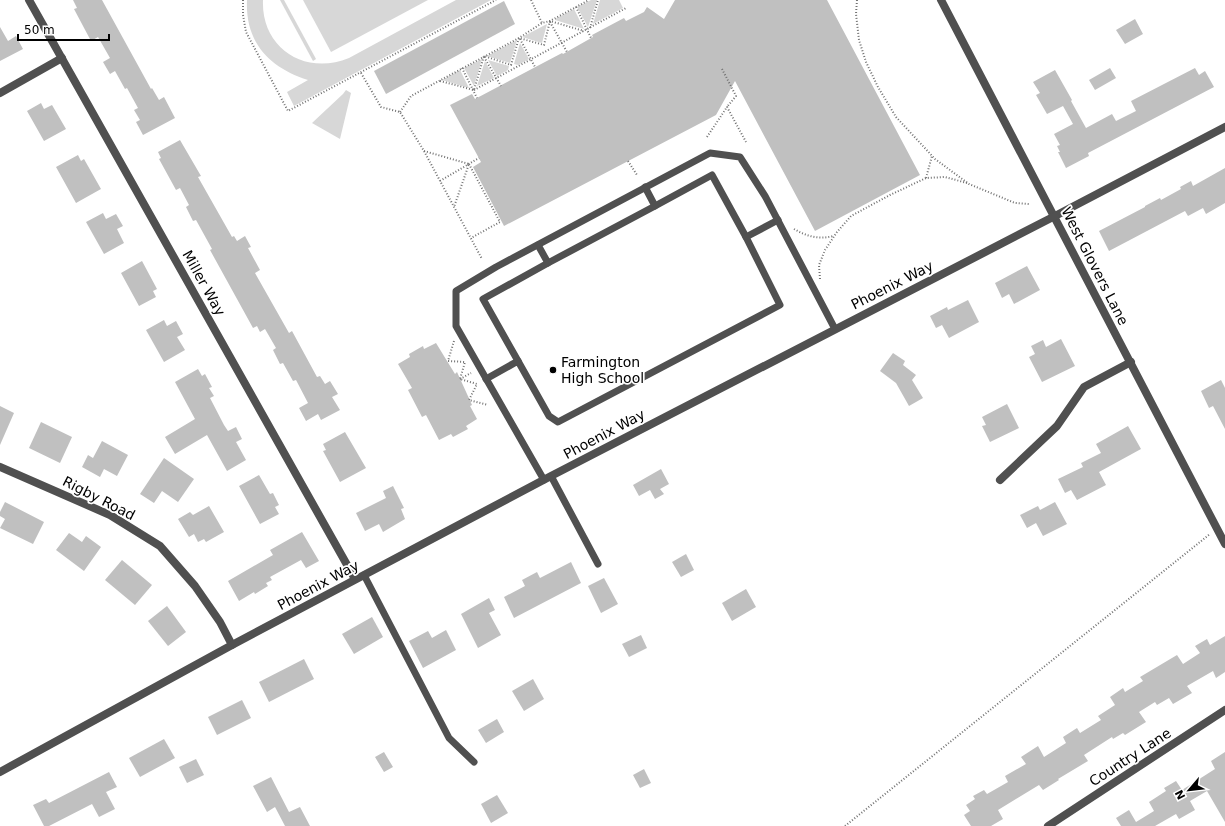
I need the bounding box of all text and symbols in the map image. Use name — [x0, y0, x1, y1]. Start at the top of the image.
scale bar — [18, 16, 109, 42]
text: 50 m — [24, 23, 55, 37]
street label: West Glovers Lane — [1058, 204, 1132, 328]
street label: Miller Way — [179, 247, 229, 319]
street label: Phoenix Way — [848, 257, 936, 313]
place label: Farmington High School — [561, 354, 644, 386]
marker: Farmington High School — [548, 365, 558, 375]
street label: Phoenix Way — [561, 406, 647, 462]
street label: Rigby Road — [60, 473, 138, 523]
street label: Phoenix Way — [275, 557, 361, 613]
street label: Country Lane — [1086, 725, 1174, 789]
north arrow — [1169, 770, 1209, 810]
text: N — [1173, 787, 1189, 802]

